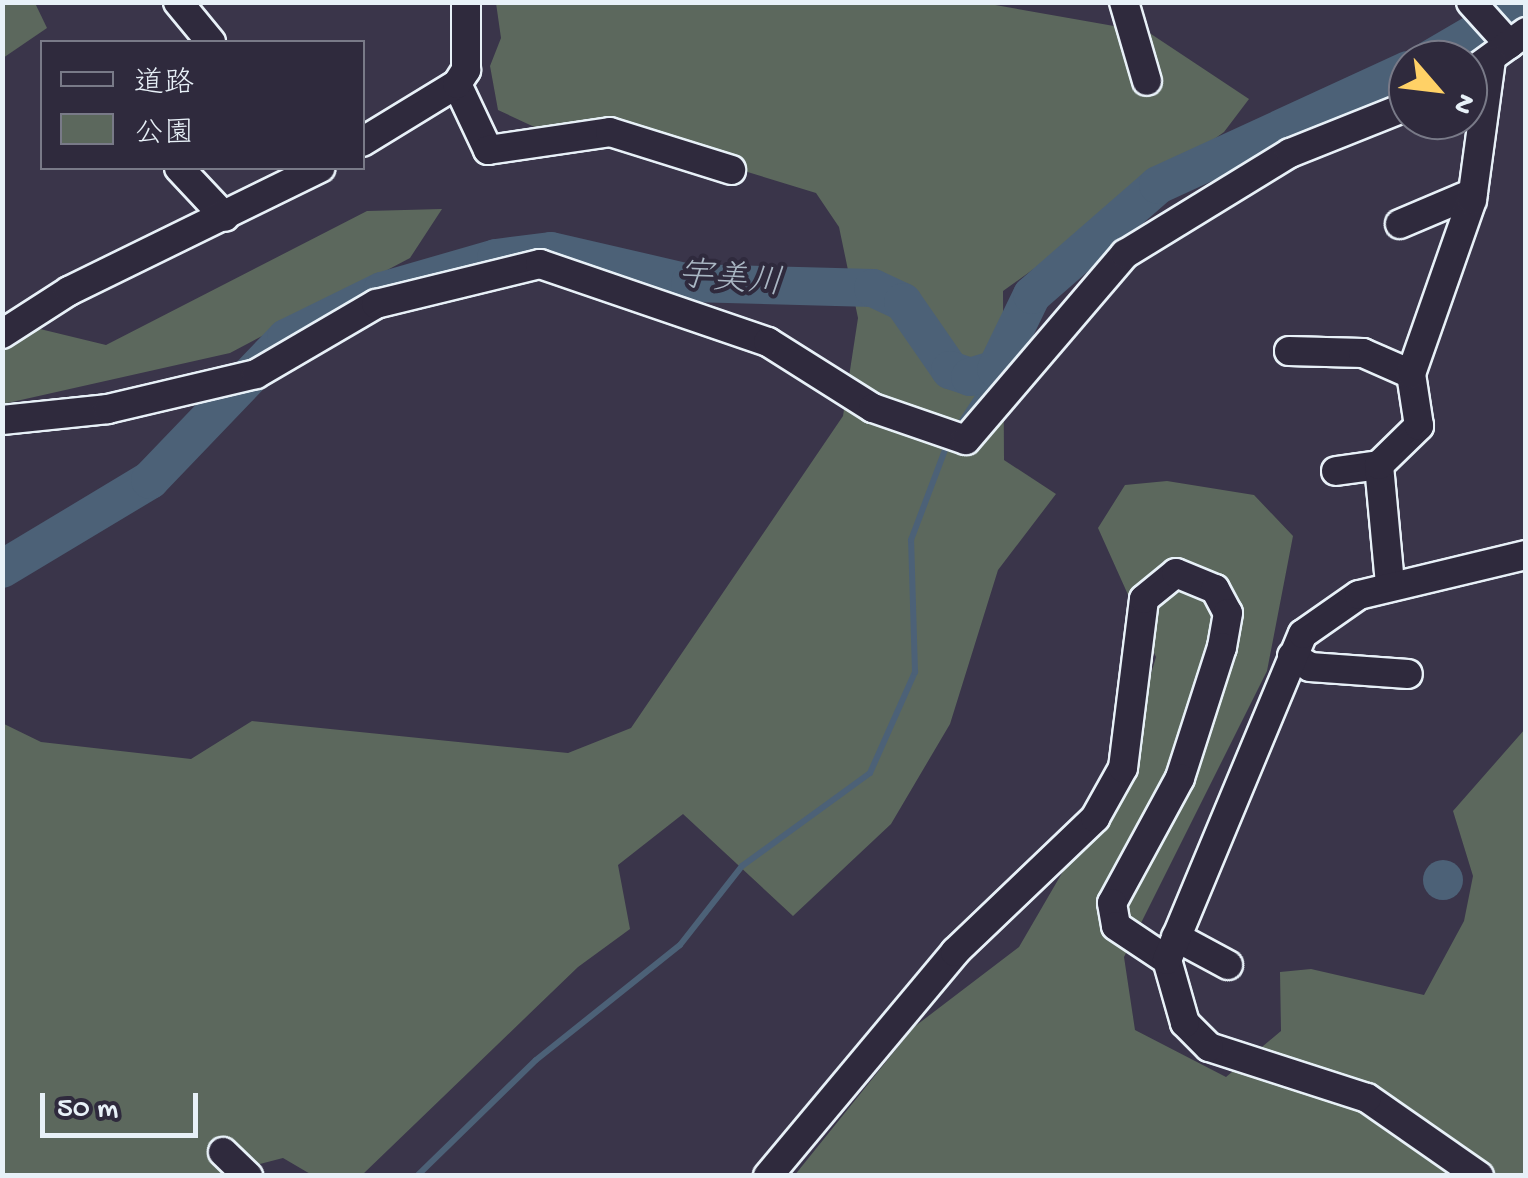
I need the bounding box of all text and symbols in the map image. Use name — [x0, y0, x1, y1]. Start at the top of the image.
legend — [40, 40, 365, 170]
north arrow — [1388, 40, 1488, 140]
text: 道路 — [134, 68, 194, 103]
text: N — [1444, 88, 1482, 119]
text: 公園 — [134, 118, 194, 153]
water label: 宇美川 — [676, 257, 784, 307]
scale bar — [45, 1073, 202, 1135]
text: 50 m — [57, 1093, 118, 1128]

